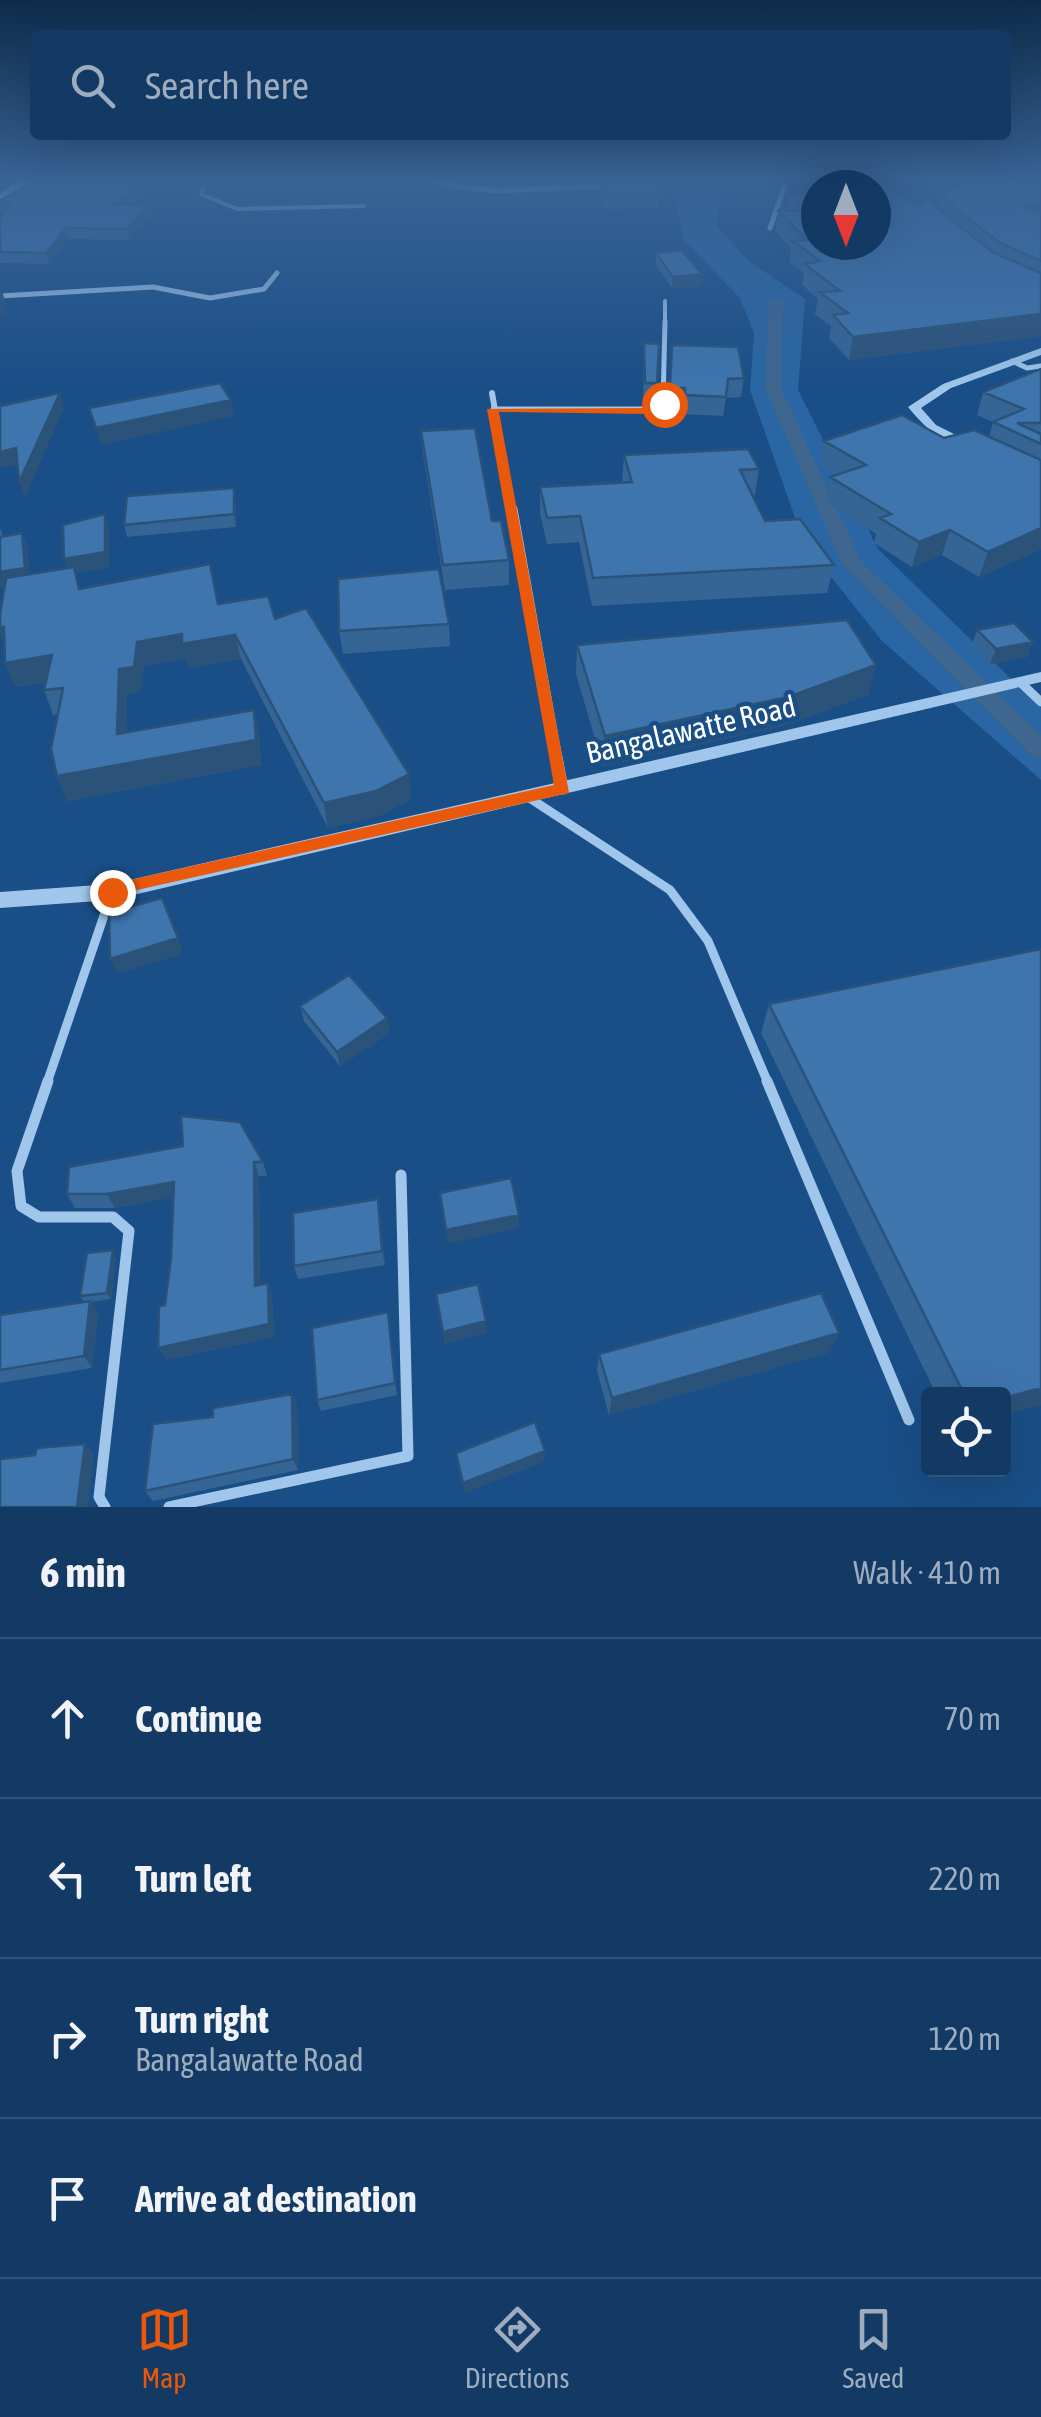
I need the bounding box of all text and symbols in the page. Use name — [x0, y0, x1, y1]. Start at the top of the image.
search box — [30, 30, 1011, 140]
icon: search — [65, 58, 120, 113]
text: Search here — [145, 64, 309, 107]
north arrow — [801, 170, 891, 260]
route start — [642, 382, 688, 428]
street label: Bangalawatte Road — [582, 688, 799, 770]
route end — [90, 870, 136, 916]
map controls — [921, 1387, 1011, 1477]
button: locate — [921, 1387, 1011, 1477]
text: 6 min — [40, 1548, 126, 1596]
text: Walk · 410 m — [853, 1554, 1001, 1591]
icon: ahead — [40, 1691, 95, 1746]
text: Continue — [135, 1697, 262, 1740]
text: 70 m — [943, 1700, 1001, 1737]
icon: left — [40, 1851, 95, 1906]
text: Turn left — [135, 1857, 251, 1900]
text: 220 m — [928, 1860, 1001, 1897]
text: Turn right — [135, 1998, 269, 2041]
icon: right — [40, 2011, 95, 2066]
text: 120 m — [928, 2020, 1001, 2057]
text: Bangalawatte Road — [135, 2041, 364, 2078]
icon: arrive — [40, 2171, 95, 2226]
text: Arrive at destination — [135, 2177, 417, 2220]
tab: Map — [137, 2302, 192, 2394]
tab: Directions — [465, 2302, 569, 2394]
tab: Saved — [843, 2302, 904, 2394]

